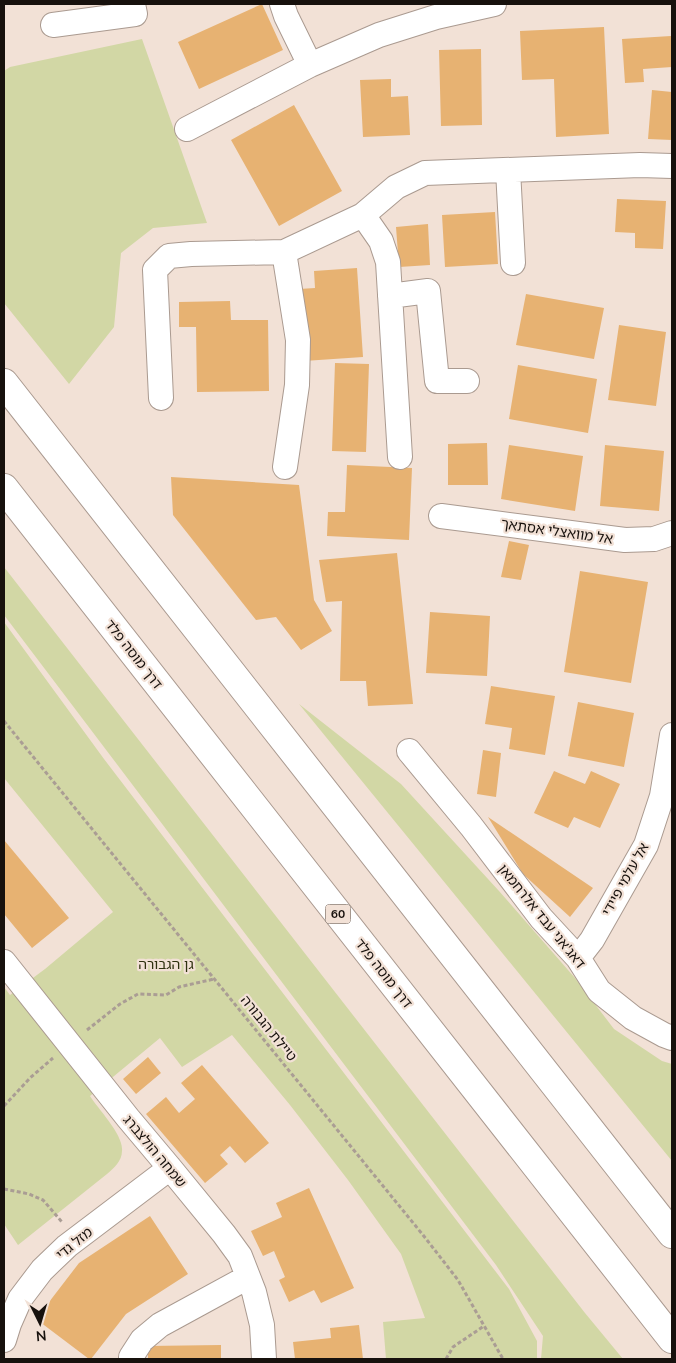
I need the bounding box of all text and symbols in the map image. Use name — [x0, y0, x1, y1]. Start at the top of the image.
street label: אל מוואצלי אסתאך — [500, 514, 614, 549]
street label: דרך מוסה פלד — [100, 616, 167, 693]
street label: אל עלמי פיידי — [598, 839, 653, 919]
street label: דאג'אני עבד אלרחמאן — [494, 860, 590, 973]
road number: 60 — [326, 904, 350, 924]
street label: דרך מוסה פלד — [350, 935, 417, 1012]
park label: גן הגבורה — [138, 955, 194, 974]
street label: טיילת הגבורה — [236, 991, 301, 1065]
street label: שמחה הולצברג — [119, 1111, 191, 1192]
street label: מזל גדי — [52, 1223, 97, 1264]
north arrow — [15, 1298, 65, 1348]
text: N — [35, 1326, 47, 1345]

